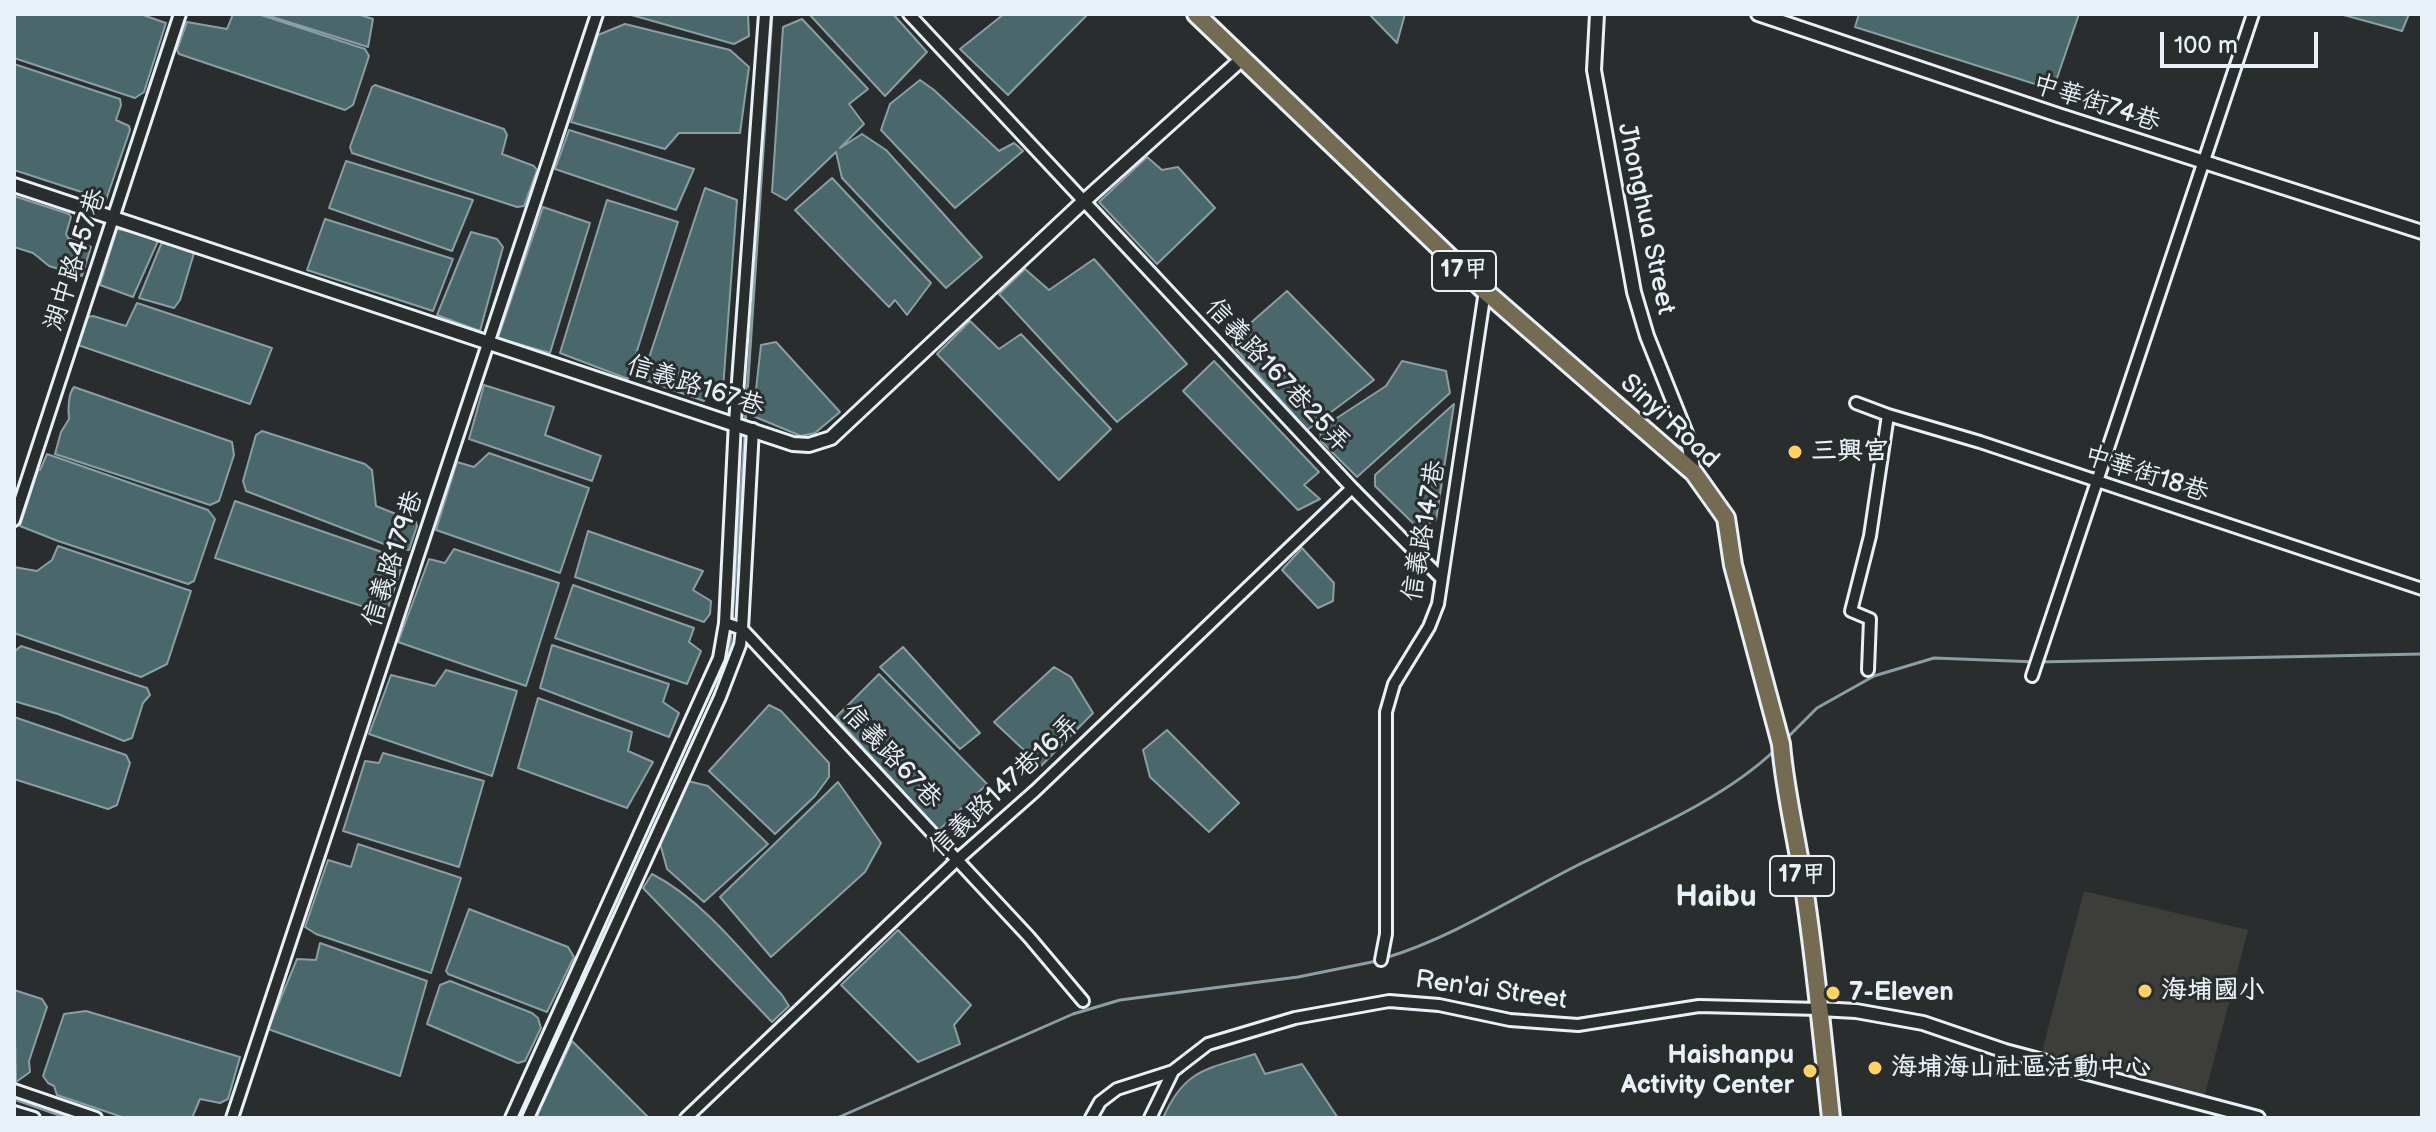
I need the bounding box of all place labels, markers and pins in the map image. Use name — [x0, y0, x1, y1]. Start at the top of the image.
place label: 三興宮 — [1811, 436, 1889, 468]
marker: 三興宮 — [1786, 443, 1804, 461]
place label: 海埔國小 — [2161, 975, 2265, 1007]
place label: 7-Eleven — [1849, 977, 1954, 1009]
marker: 海埔國小 — [2136, 982, 2154, 1000]
marker: 7-Eleven — [1824, 984, 1842, 1002]
place label: Haishanpu Activity Center — [1621, 1040, 1794, 1102]
place label: 海埔海山社區活動中心 — [1891, 1052, 2151, 1084]
marker: 海埔海山社區活動中心 — [1866, 1059, 1884, 1077]
marker: Haishanpu Activity Center — [1801, 1062, 1819, 1080]

